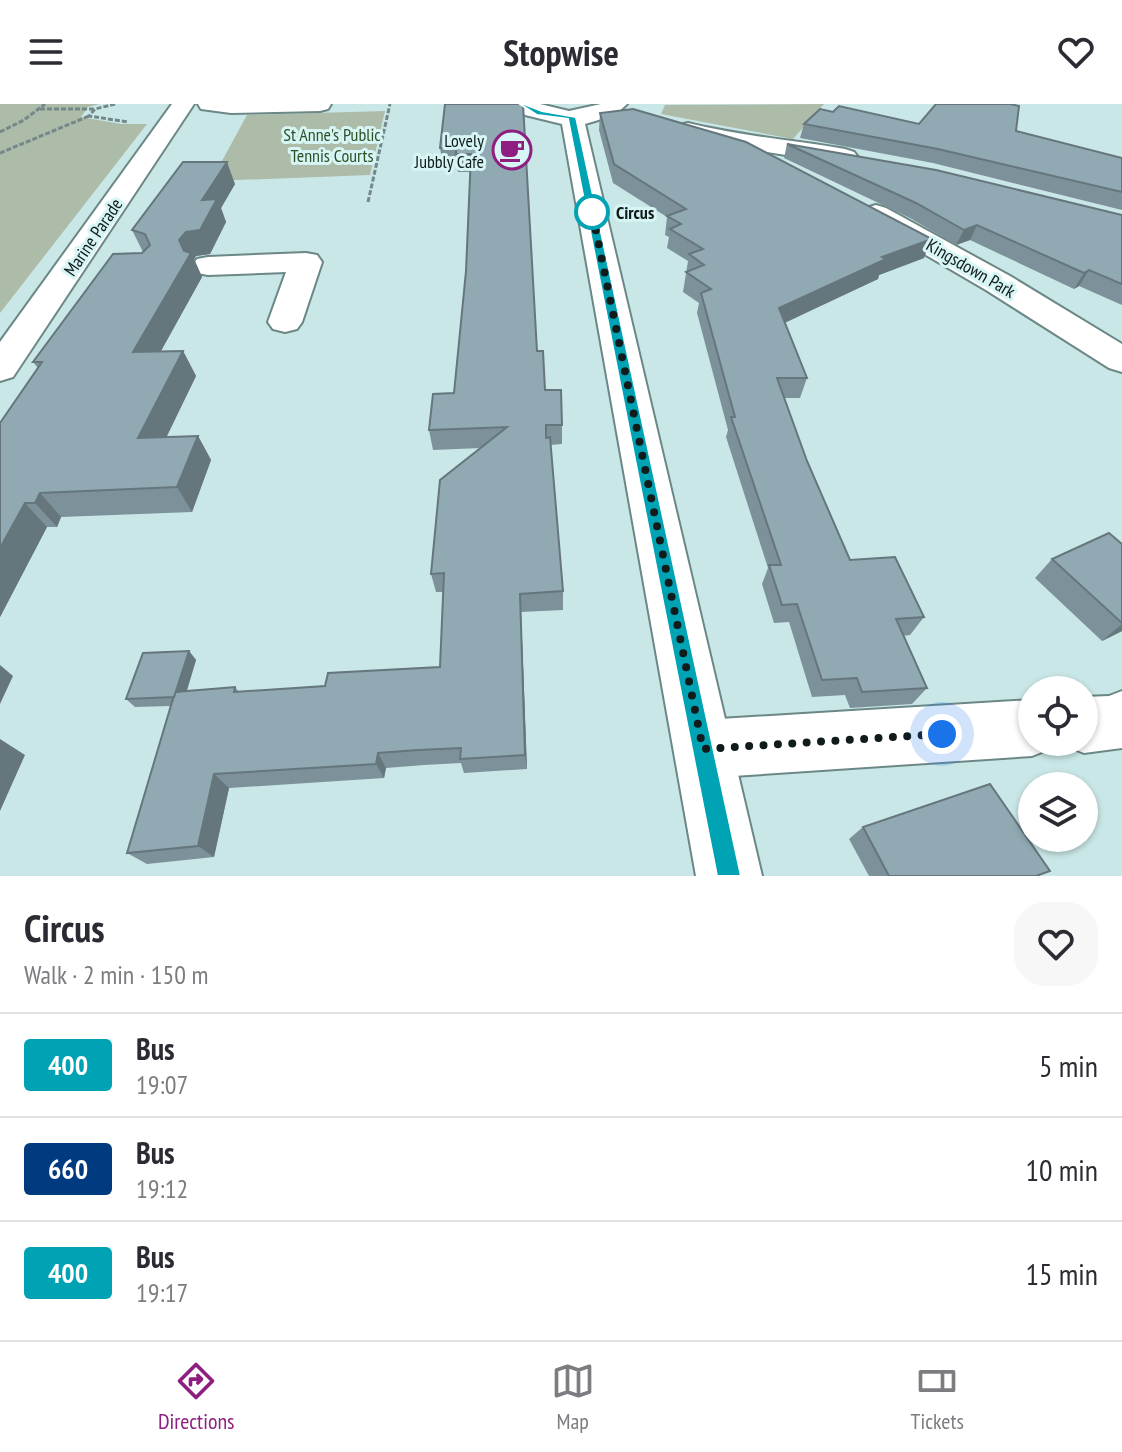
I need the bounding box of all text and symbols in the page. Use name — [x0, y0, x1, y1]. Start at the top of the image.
text: Stopwise — [503, 29, 619, 76]
icon: menu — [24, 30, 68, 74]
icon: heart — [1054, 30, 1098, 74]
park label: St Anne's Public Tennis Courts — [283, 123, 381, 167]
place label: Lovely Jubbly Cafe — [414, 129, 484, 173]
cafe icon: Lovely Jubbly Cafe — [491, 129, 533, 171]
street label: Marine Parade — [59, 194, 127, 280]
marker: Circus — [575, 195, 609, 229]
place label: Circus — [616, 201, 654, 224]
street label: Kingsdown Park — [922, 233, 1020, 303]
map controls — [1018, 676, 1098, 852]
button: locate — [1018, 676, 1098, 756]
your location — [922, 714, 962, 754]
button: layers — [1018, 772, 1098, 852]
button: heart — [1014, 902, 1098, 986]
text: Circus — [24, 903, 105, 952]
text: Walk · 2 min · 150 m — [24, 958, 208, 991]
text: Bus — [136, 1029, 175, 1068]
text: 400 — [48, 1046, 88, 1083]
text: 5 min — [1039, 1046, 1098, 1085]
text: 19:07 — [136, 1068, 188, 1101]
text: Bus — [136, 1133, 175, 1172]
text: 660 — [48, 1150, 88, 1187]
text: 10 min — [1025, 1150, 1098, 1189]
text: 19:12 — [136, 1172, 188, 1205]
text: Bus — [136, 1237, 175, 1276]
text: 400 — [48, 1254, 88, 1291]
text: 15 min — [1025, 1254, 1098, 1293]
text: 19:17 — [136, 1276, 188, 1309]
tab: Directions — [158, 1359, 235, 1435]
tab: Map — [551, 1359, 595, 1435]
tab: Tickets — [911, 1359, 964, 1435]

